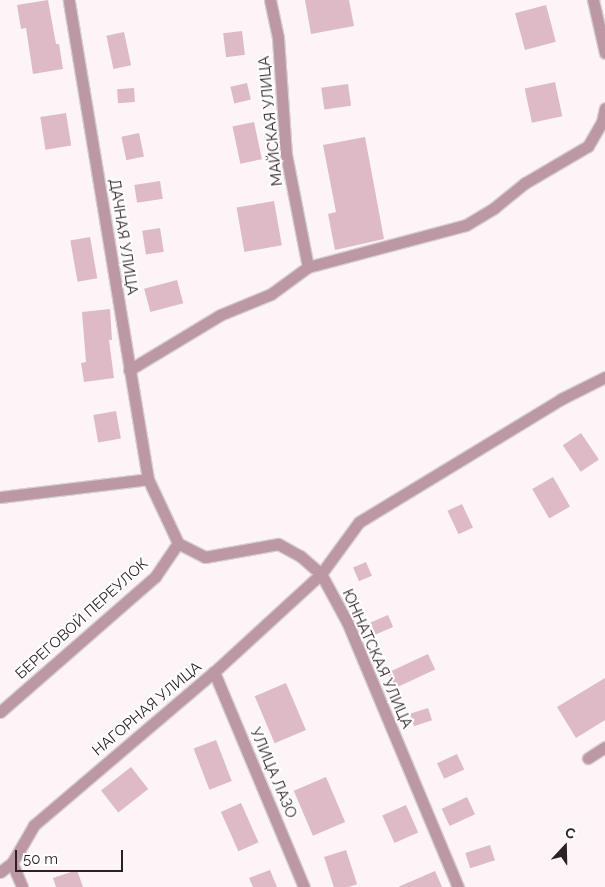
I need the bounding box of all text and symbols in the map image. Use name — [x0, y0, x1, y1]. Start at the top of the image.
street label: МАЙСКАЯ УЛИЦА — [255, 55, 287, 187]
street label: ДАЧНАЯ УЛИЦА — [105, 178, 141, 296]
street label: БЕРЕГОВОЙ ПЕРЕУЛОК — [12, 555, 152, 683]
street label: ЮННАТСКАЯ УЛИЦА — [338, 586, 416, 732]
street label: НАГОРНАЯ УЛИЦА — [89, 658, 205, 760]
street label: УЛИЦА ЛАЗО — [246, 725, 300, 821]
north arrow — [540, 822, 590, 872]
text: С — [563, 824, 578, 842]
scale bar — [18, 840, 125, 872]
text: 50 m — [23, 850, 58, 868]

